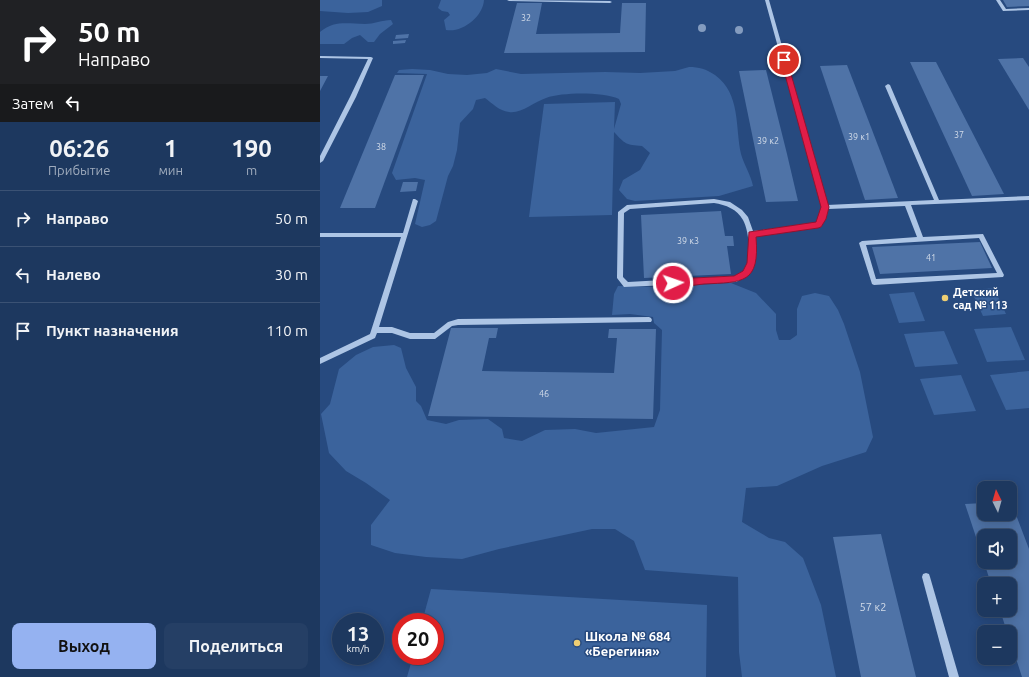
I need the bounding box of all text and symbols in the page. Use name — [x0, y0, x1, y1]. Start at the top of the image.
house number: 32 — [521, 13, 531, 23]
icon: right — [12, 16, 64, 68]
text: 50 m — [78, 16, 140, 47]
pin — [767, 43, 801, 77]
text: Направо — [78, 49, 150, 69]
icon: arrive — [773, 49, 795, 71]
icon: left — [62, 92, 84, 114]
text: Затем — [12, 95, 54, 112]
house number: 37 — [954, 130, 964, 140]
house number: 39 к1 — [848, 132, 870, 142]
text: 06:26 — [49, 135, 109, 162]
text: 1 — [164, 135, 178, 162]
text: 190 — [231, 135, 272, 162]
house number: 39 к2 — [757, 136, 779, 146]
house number: 38 — [376, 142, 386, 152]
text: Прибытие — [48, 163, 110, 177]
text: мин — [158, 163, 183, 177]
text: m — [246, 163, 257, 177]
icon: right — [12, 208, 34, 230]
text: Направо — [46, 210, 109, 227]
text: 50 m — [275, 210, 308, 227]
house number: 39 к3 — [677, 236, 699, 246]
house number: 41 — [926, 253, 936, 263]
position arrow — [652, 262, 694, 304]
icon: left — [12, 264, 34, 286]
text: Налево — [46, 266, 101, 283]
text: 30 m — [275, 266, 308, 283]
place label: Детский сад № 113 — [953, 286, 1008, 311]
marker: Детский сад № 113 — [940, 293, 950, 303]
icon: arrive — [12, 320, 34, 342]
text: Пункт назначения — [46, 322, 179, 339]
text: 110 m — [266, 322, 308, 339]
house number: 46 — [539, 389, 549, 399]
north arrow — [977, 481, 1017, 521]
map controls — [977, 481, 1017, 665]
button: sound — [977, 529, 1017, 569]
button: + — [977, 577, 1017, 617]
house number: 57 к2 — [860, 601, 886, 613]
speed limit sign: 20 — [392, 613, 444, 665]
text: 13 — [347, 622, 369, 645]
button: Выход — [12, 623, 156, 669]
button: Поделиться — [164, 623, 308, 669]
button: − — [977, 625, 1017, 665]
place label: Школа № 684 «Берегиня» — [585, 629, 671, 658]
marker: Школа № 684 «Берегиня» — [572, 638, 582, 648]
text: km/h — [346, 643, 370, 654]

